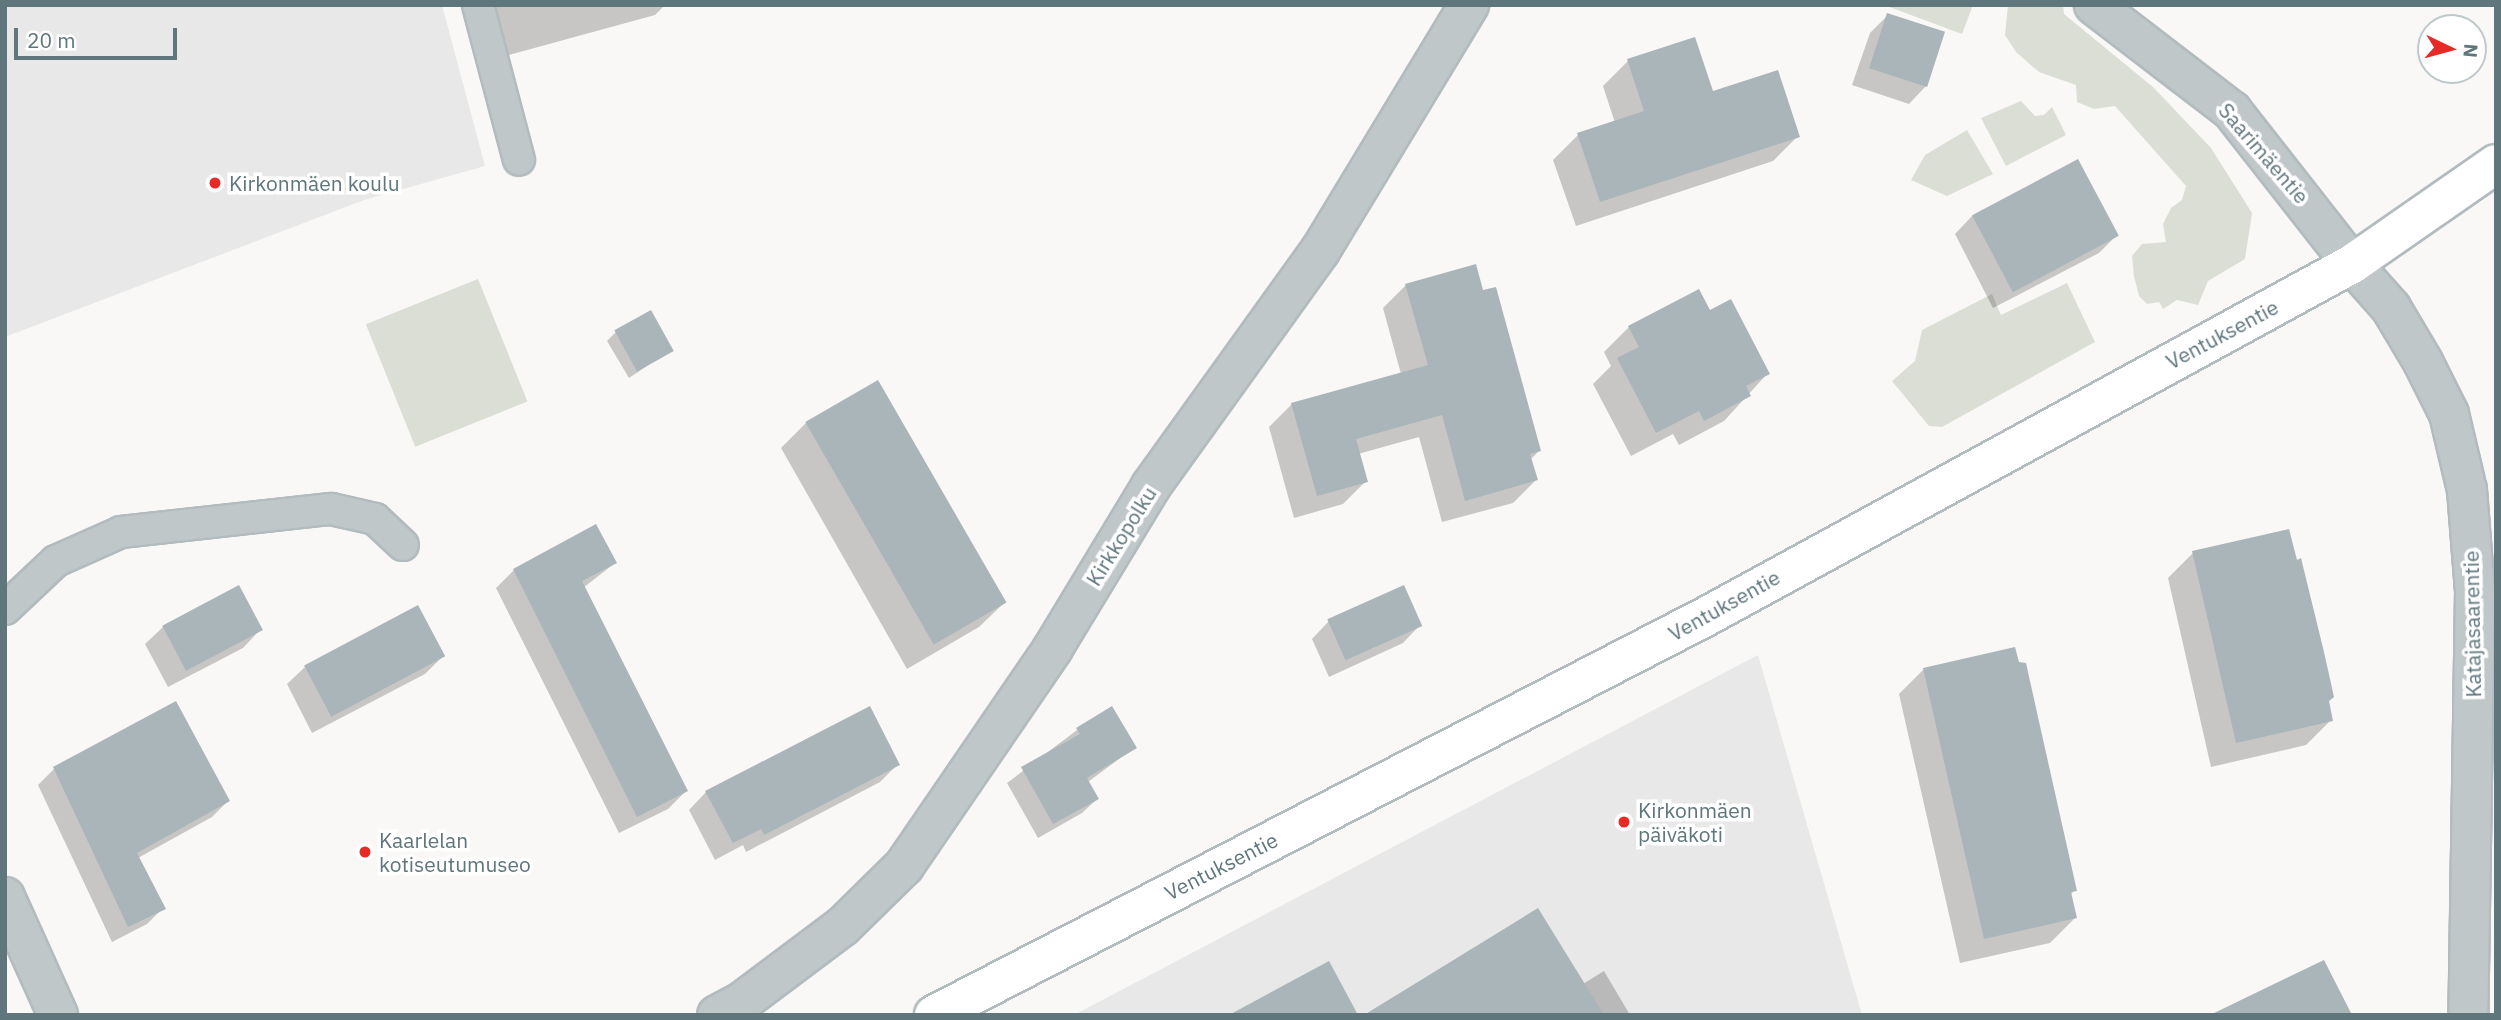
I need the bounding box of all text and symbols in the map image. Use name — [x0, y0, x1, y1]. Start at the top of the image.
scale bar — [18, 14, 180, 58]
north arrow — [2417, 14, 2487, 84]
text: 20 m — [27, 26, 76, 54]
text: N — [2458, 43, 2483, 59]
street label: Saarimäentie — [2214, 98, 2314, 208]
place label: Kirkonmäen koulu — [229, 170, 400, 196]
marker: Kirkonmäen koulu — [207, 175, 223, 191]
street label: Ventuksentie — [2162, 294, 2282, 374]
street label: Kirkkopolku — [1081, 482, 1161, 590]
street label: Katajasaarentie — [2458, 550, 2486, 698]
street label: Ventuksentie — [1664, 564, 1784, 646]
place label: Kirkonmäen päiväkoti — [1638, 797, 1752, 847]
marker: Kirkonmäen päiväkoti — [1616, 814, 1632, 830]
place label: Kaarlelan kotiseutumuseo — [379, 827, 531, 877]
street label: Ventuksentie — [1160, 827, 1282, 905]
marker: Kaarlelan kotiseutumuseo — [357, 844, 373, 860]

